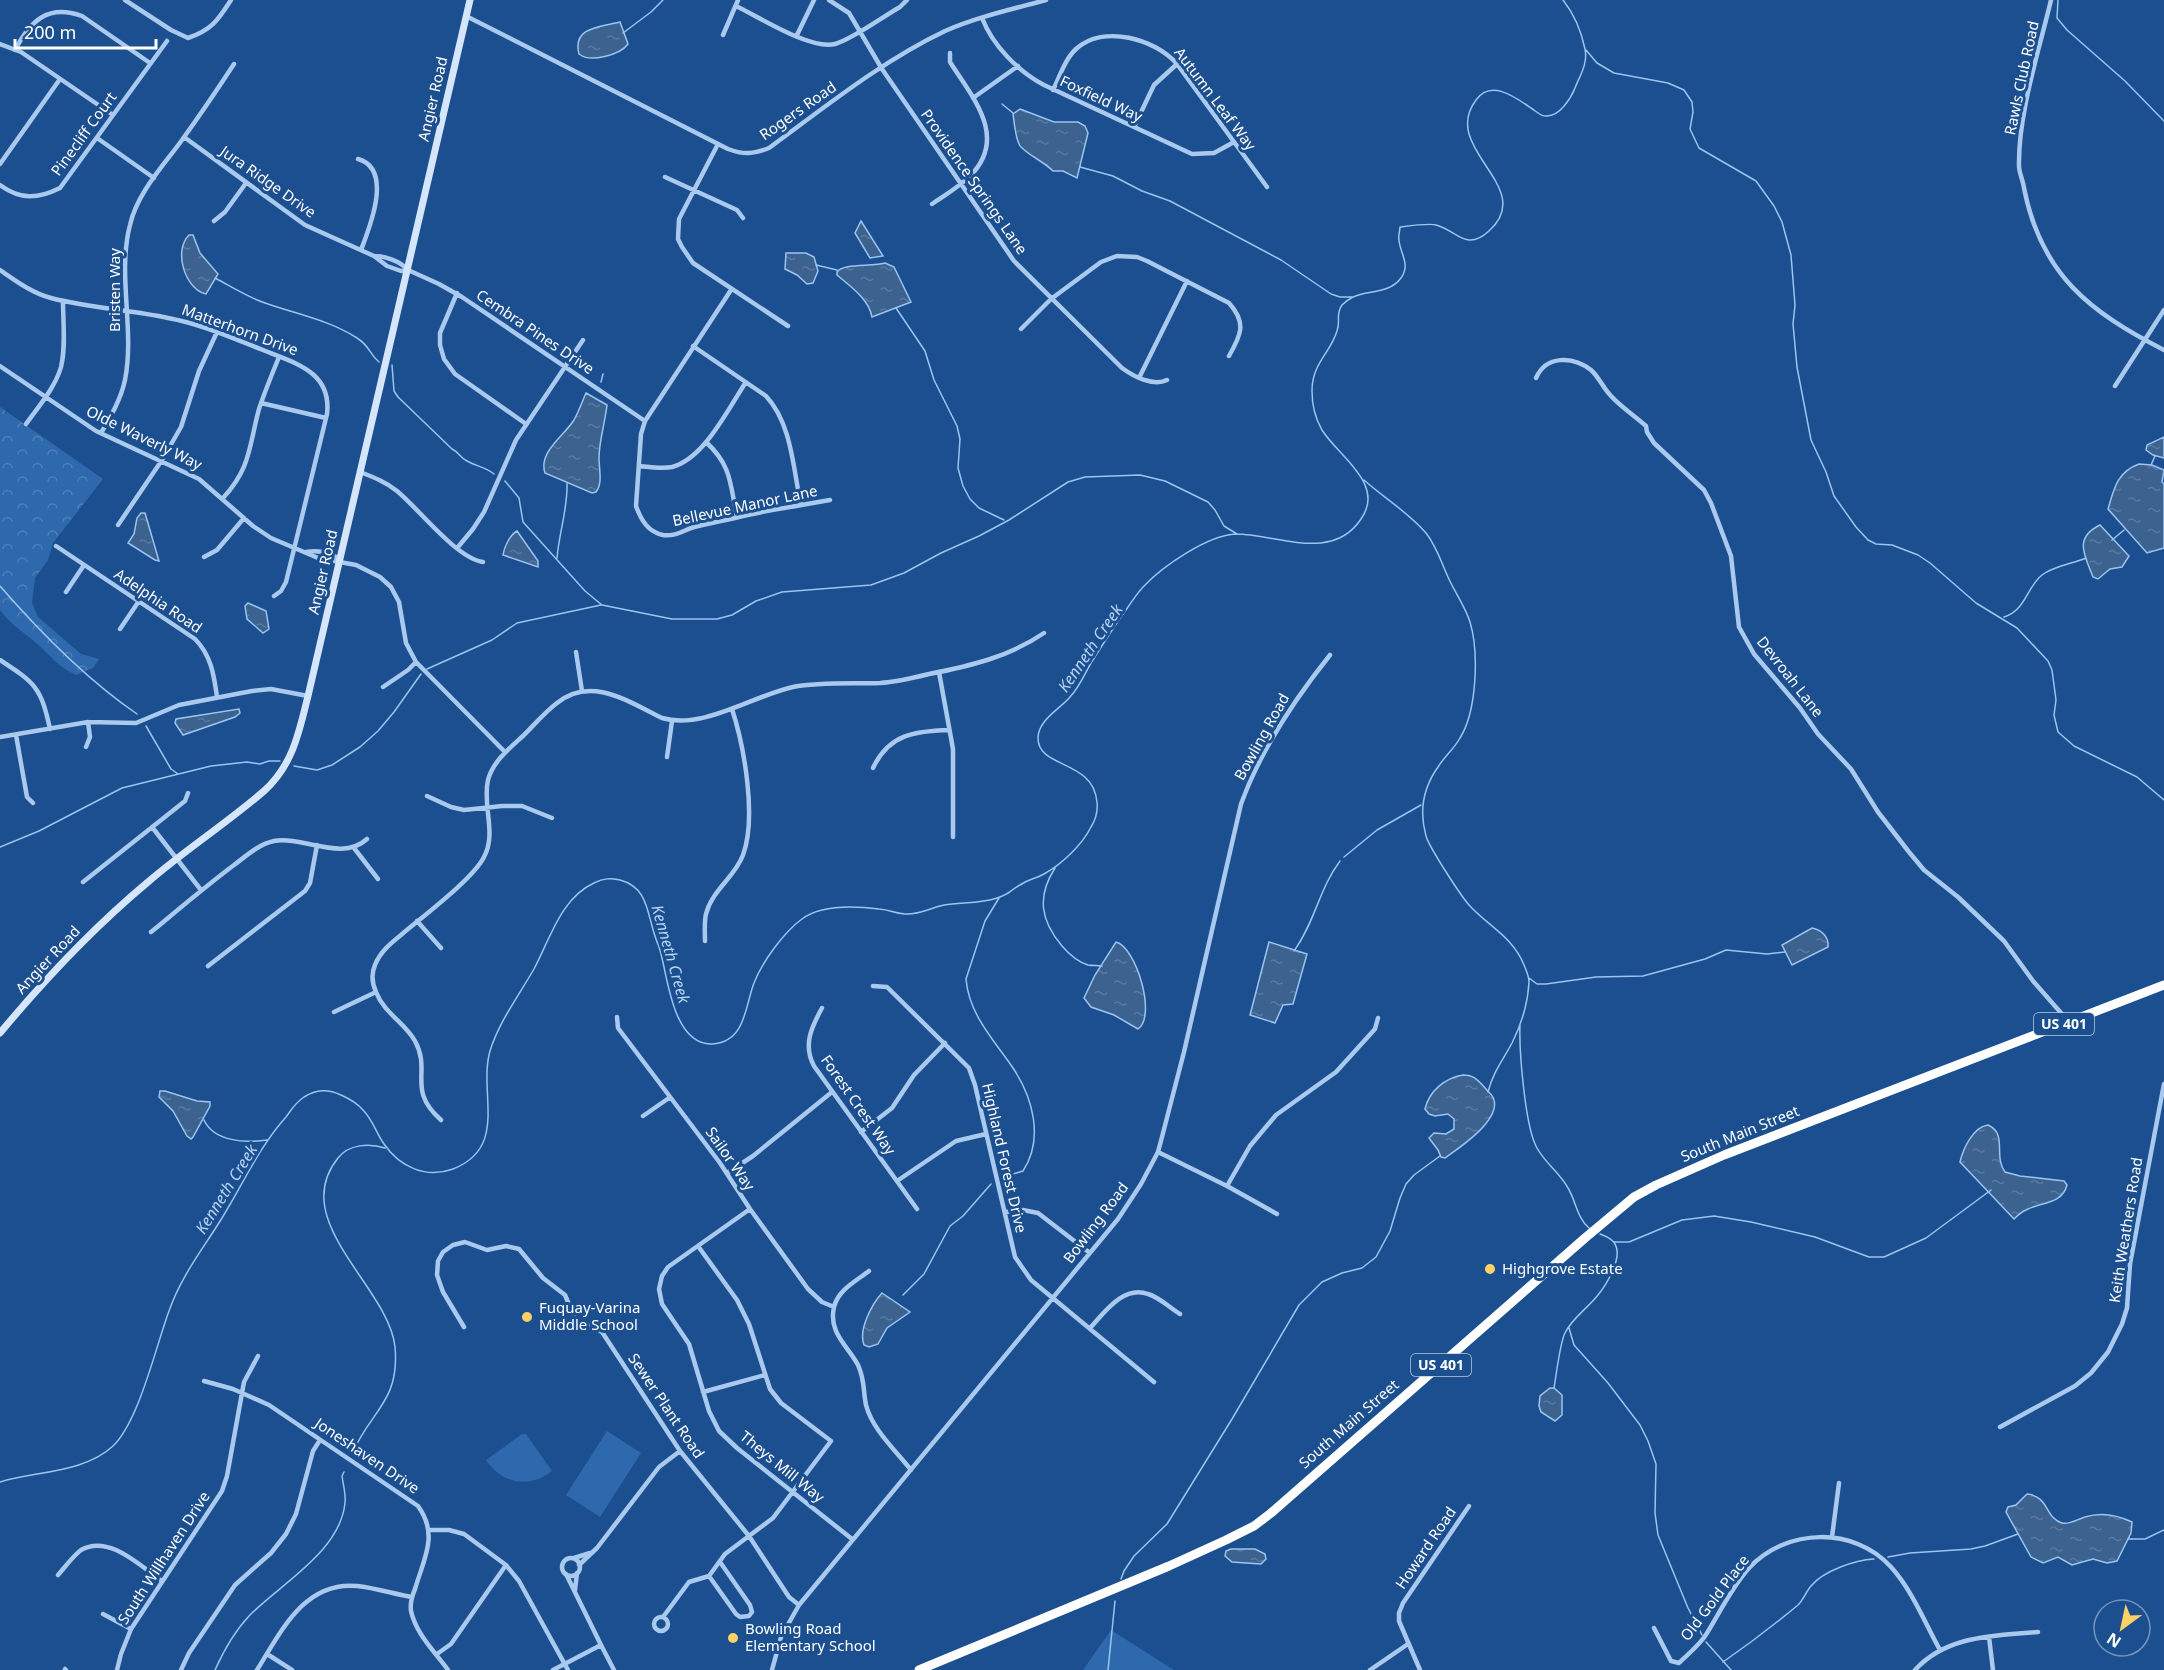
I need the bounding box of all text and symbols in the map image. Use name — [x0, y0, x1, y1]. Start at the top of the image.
scale bar — [15, 12, 156, 50]
street label: Rawls Club Road — [1999, 19, 2043, 137]
text: 200 m — [24, 20, 76, 44]
street label: Autumn Leaf Way — [1170, 43, 1261, 154]
street label: Angier Road — [413, 54, 452, 143]
street label: Foxfield Way — [1057, 70, 1146, 126]
street label: Rogers Road — [755, 76, 840, 144]
street label: Pinecliff Court — [46, 87, 121, 179]
street label: Providence Springs Lane — [917, 105, 1033, 258]
street label: Jura Ridge Drive — [215, 140, 320, 222]
street label: Bristen Way — [104, 248, 124, 332]
street label: Cembra Pines Drive — [473, 284, 598, 378]
street label: Matterhorn Drive — [179, 299, 301, 359]
street label: Olde Waverly Way — [83, 400, 206, 474]
street label: Bellevue Manor Lane — [670, 480, 819, 530]
street label: Angier Road — [303, 527, 342, 616]
street label: Adelphia Road — [111, 563, 206, 637]
water label: Kenneth Creek — [1052, 599, 1128, 696]
street label: Devroah Lane — [1753, 632, 1829, 721]
street label: Bowling Road — [1229, 689, 1293, 784]
water label: Kenneth Creek — [646, 902, 696, 1007]
street label: Angier Road — [10, 921, 84, 998]
road number: US 401 — [2034, 1013, 2094, 1035]
street label: Forest Crest Way — [817, 1050, 901, 1159]
street label: Highland Forest Drive — [978, 1081, 1032, 1235]
street label: South Main Street — [1677, 1100, 1802, 1166]
street label: Sailor Way — [702, 1123, 760, 1194]
water label: Kenneth Creek — [190, 1139, 263, 1238]
street label: Keith Weathers Road — [2104, 1156, 2146, 1304]
street label: Bowling Road — [1058, 1178, 1132, 1267]
place label: Highgrove Estate — [1502, 1258, 1623, 1278]
marker: Highgrove Estate — [1483, 1262, 1497, 1276]
place label: Fuquay-Varina Middle School — [539, 1297, 640, 1334]
marker: Fuquay-Varina Middle School — [520, 1310, 534, 1324]
street label: Sewer Plant Road — [624, 1349, 709, 1462]
road number: US 401 — [1411, 1354, 1471, 1376]
street label: South Main Street — [1294, 1374, 1403, 1472]
street label: Joneshaven Drive — [310, 1412, 424, 1498]
street label: Theys Mill Way — [736, 1426, 829, 1507]
street label: South Willhaven Drive — [113, 1487, 214, 1628]
street label: Howard Road — [1390, 1502, 1460, 1592]
street label: Old Gold Place — [1675, 1550, 1753, 1644]
north arrow — [2092, 1598, 2152, 1658]
place label: Bowling Road Elementary School — [745, 1618, 876, 1655]
text: N — [2102, 1628, 2125, 1653]
marker: Bowling Road Elementary School — [726, 1631, 740, 1645]

